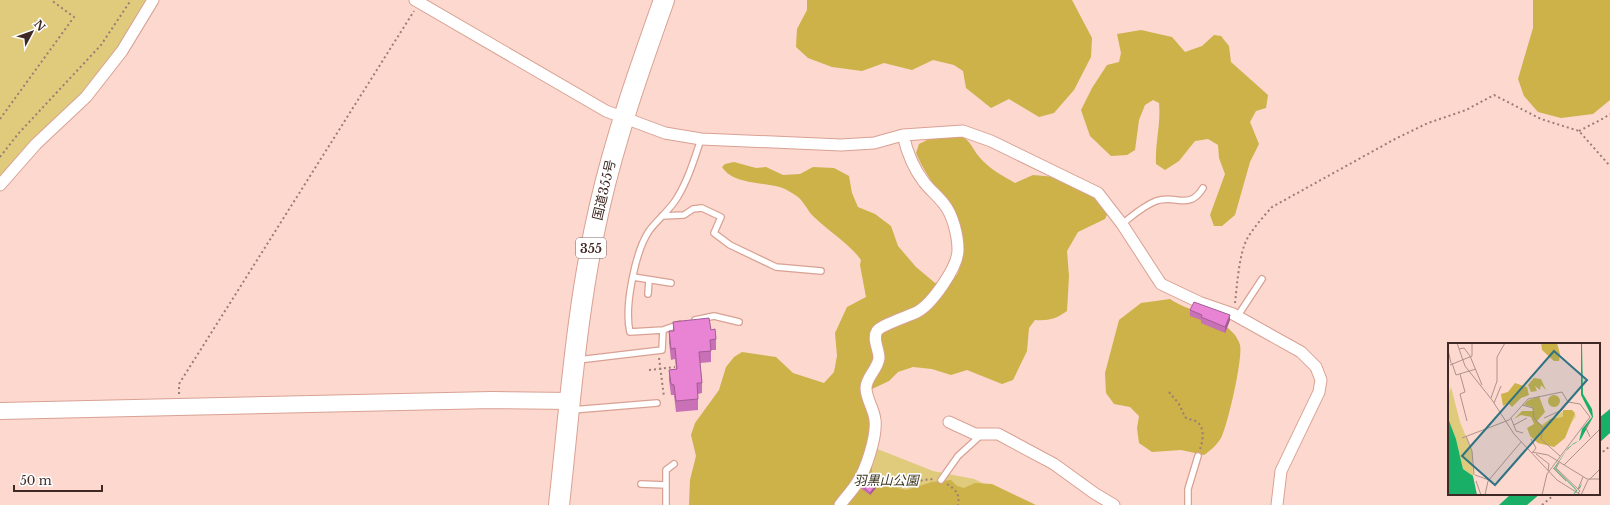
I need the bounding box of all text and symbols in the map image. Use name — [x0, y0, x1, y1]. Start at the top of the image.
north arrow — [12, 12, 52, 52]
text: N — [31, 17, 49, 34]
street label: 国道355号 — [589, 158, 619, 222]
road number: 355 — [576, 238, 606, 258]
inset map — [1448, 343, 1600, 495]
scale bar — [14, 467, 102, 493]
park label: 羽黒山公園 — [853, 472, 920, 489]
text: 50 m — [20, 473, 52, 488]

